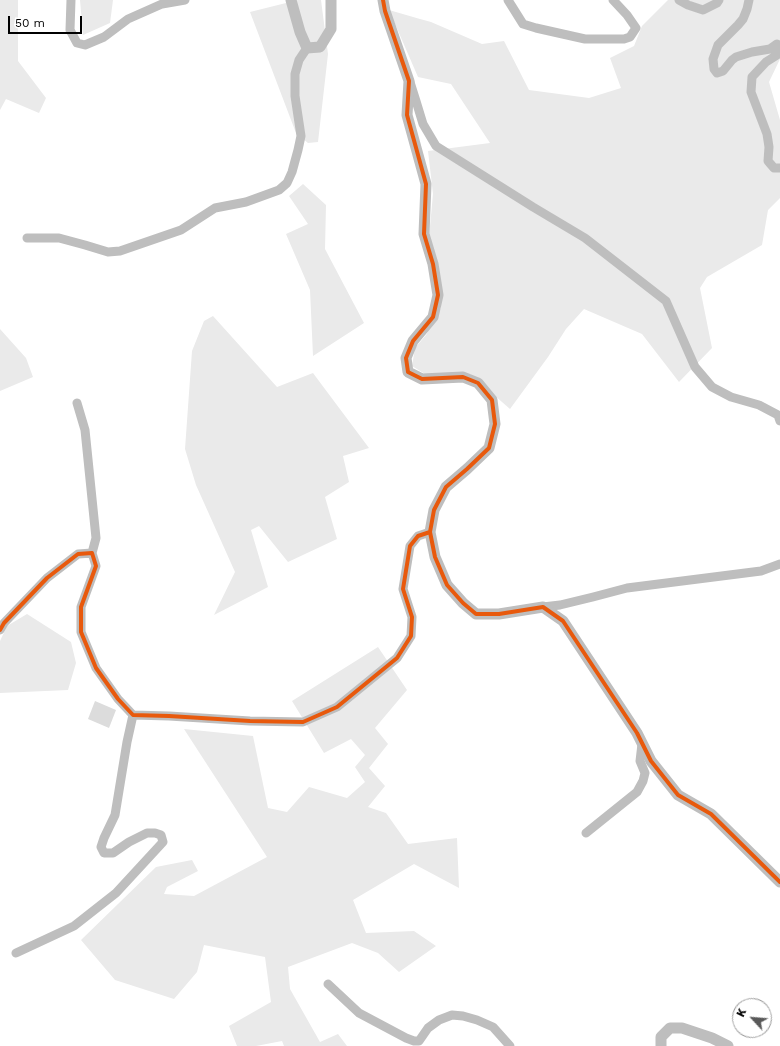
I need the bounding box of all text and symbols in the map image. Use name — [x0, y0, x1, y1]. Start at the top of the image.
scale bar — [10, 8, 84, 34]
text: 50 m — [15, 16, 45, 30]
north arrow — [732, 998, 772, 1038]
text: K — [734, 1007, 749, 1019]

